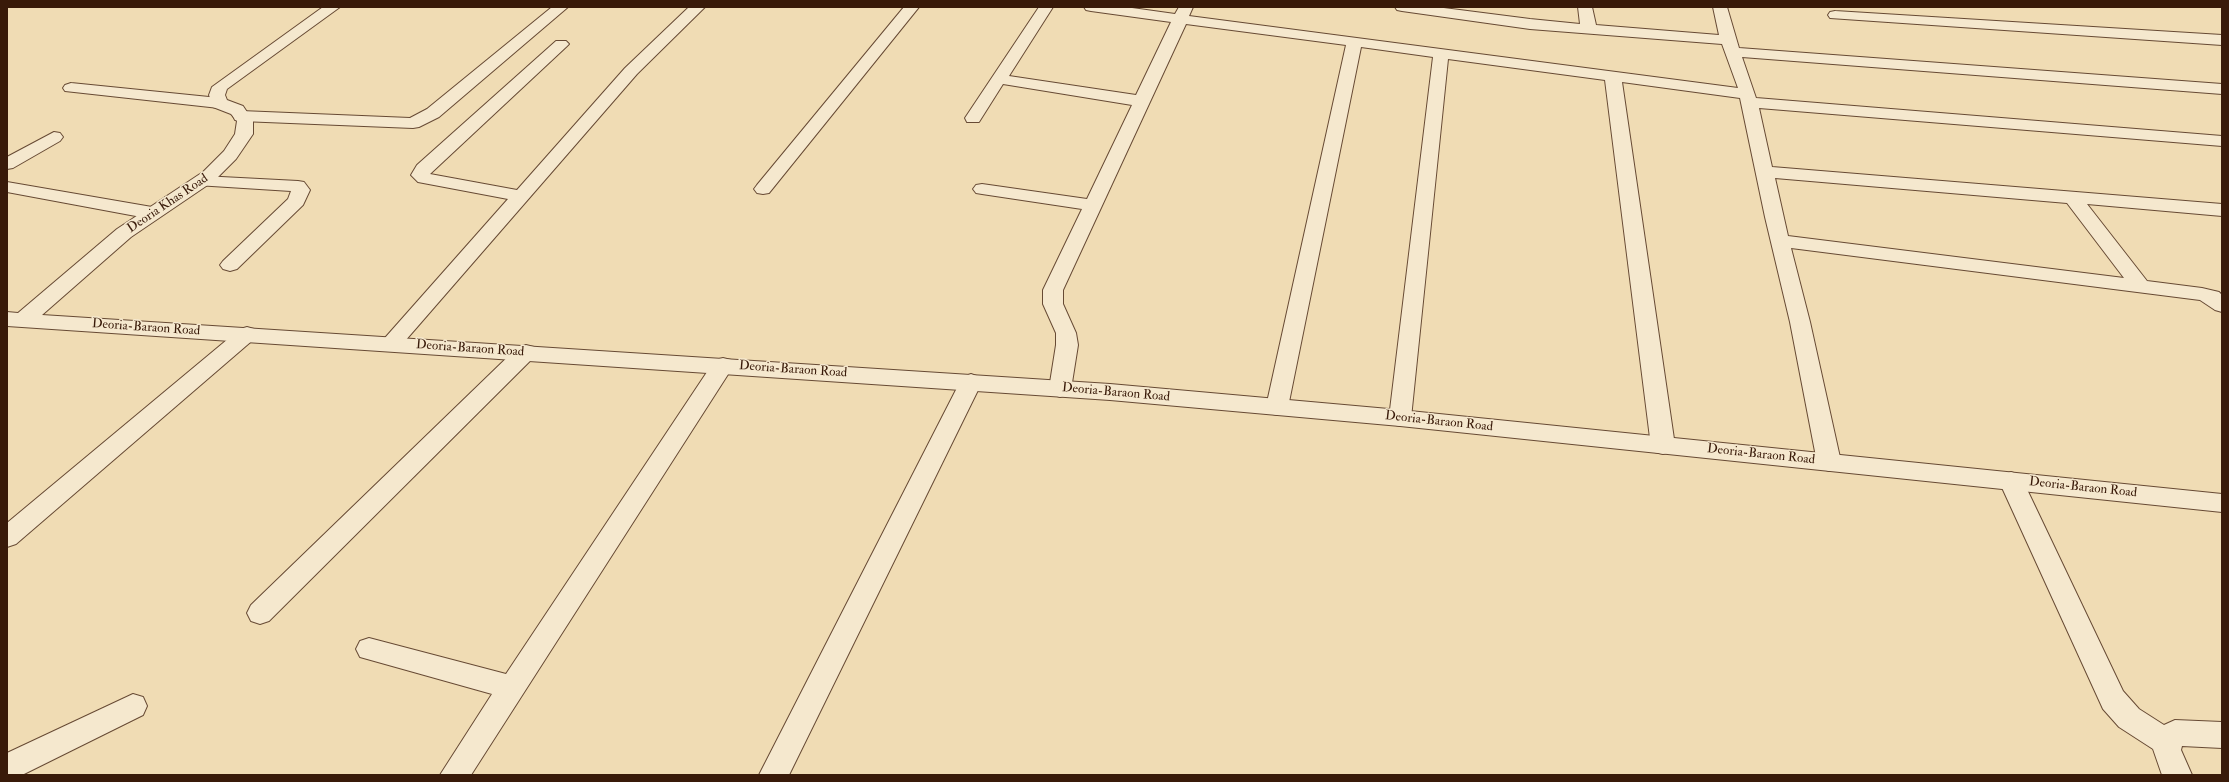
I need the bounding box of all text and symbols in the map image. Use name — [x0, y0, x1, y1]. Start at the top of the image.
street label: Deoria Khas Road — [125, 171, 211, 237]
street label: Deoria-Baraon Road — [91, 316, 201, 340]
street label: Deoria-Baraon Road — [415, 337, 525, 361]
street label: Deoria-Baraon Road — [738, 358, 848, 382]
street label: Deoria-Baraon Road — [1061, 381, 1171, 405]
street label: Deoria-Baraon Road — [1384, 409, 1494, 435]
street label: Deoria-Baraon Road — [1706, 442, 1816, 468]
street label: Deoria-Baraon Road — [2028, 475, 2138, 501]

